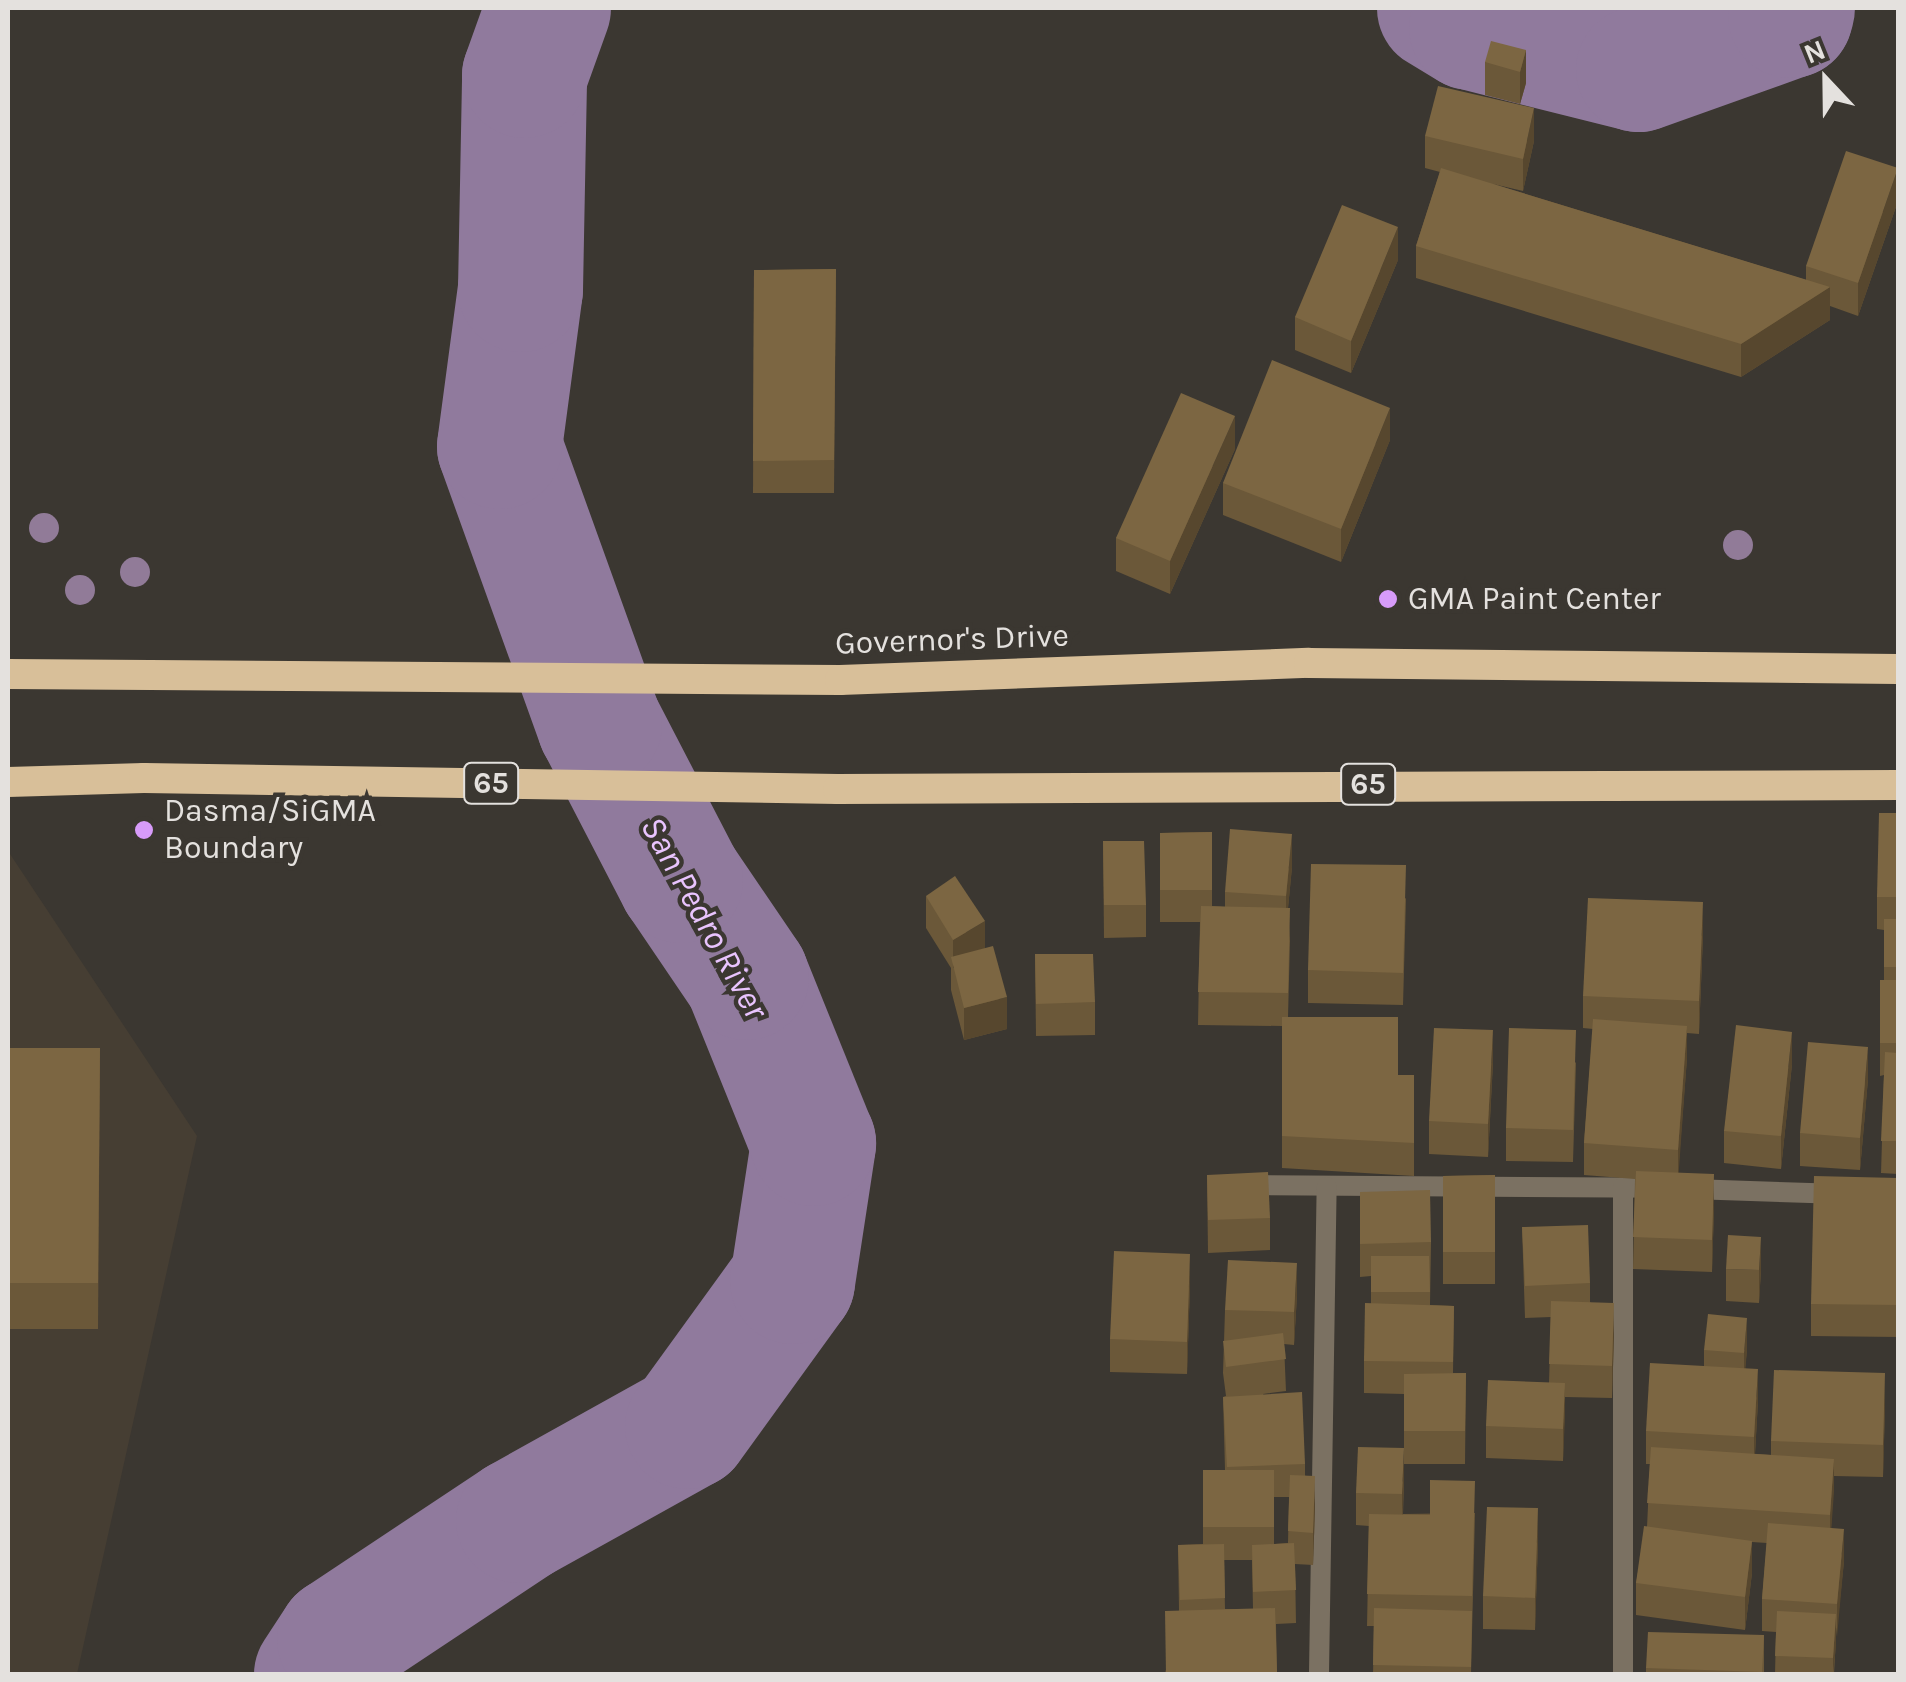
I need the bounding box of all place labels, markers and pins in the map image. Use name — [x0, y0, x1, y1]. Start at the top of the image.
place label: GMA Paint Center — [1408, 580, 1661, 618]
marker: GMA Paint Center — [1377, 588, 1399, 610]
place label: Dasma/SiGMA Boundary — [164, 793, 376, 868]
marker: Dasma/SiGMA Boundary — [133, 819, 155, 841]

